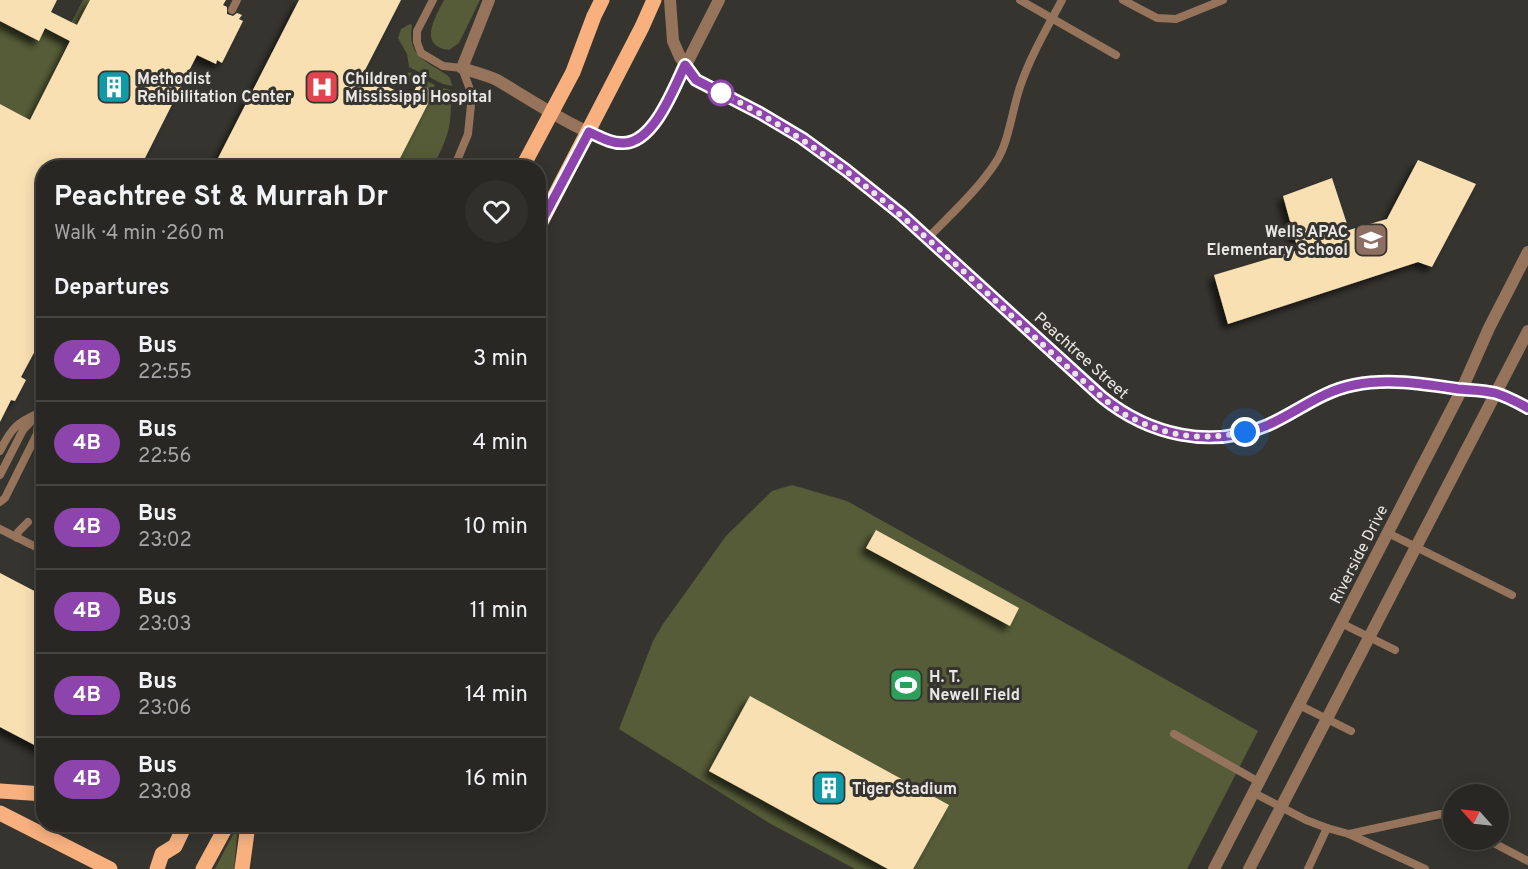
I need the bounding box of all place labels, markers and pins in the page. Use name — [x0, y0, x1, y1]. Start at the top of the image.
building icon: Methodist Rehibilitation Center — [96, 69, 132, 105]
hospital icon: Children of Mississippi Hospital — [304, 69, 340, 105]
place label: Methodist Rehibilitation Center — [137, 70, 292, 108]
place label: Children of Mississippi Hospital — [345, 70, 492, 108]
unlabelled marker — [708, 80, 734, 106]
school or university icon: Wells APAC Elementary School — [1353, 222, 1389, 258]
place label: Wells APAC Elementary School — [1206, 223, 1348, 261]
sports icon: H. T. Newell Field — [888, 667, 924, 703]
place label: H. T. Newell Field — [929, 668, 1020, 706]
building icon: Tiger Stadium — [811, 770, 847, 806]
place label: Tiger Stadium — [852, 780, 957, 800]

